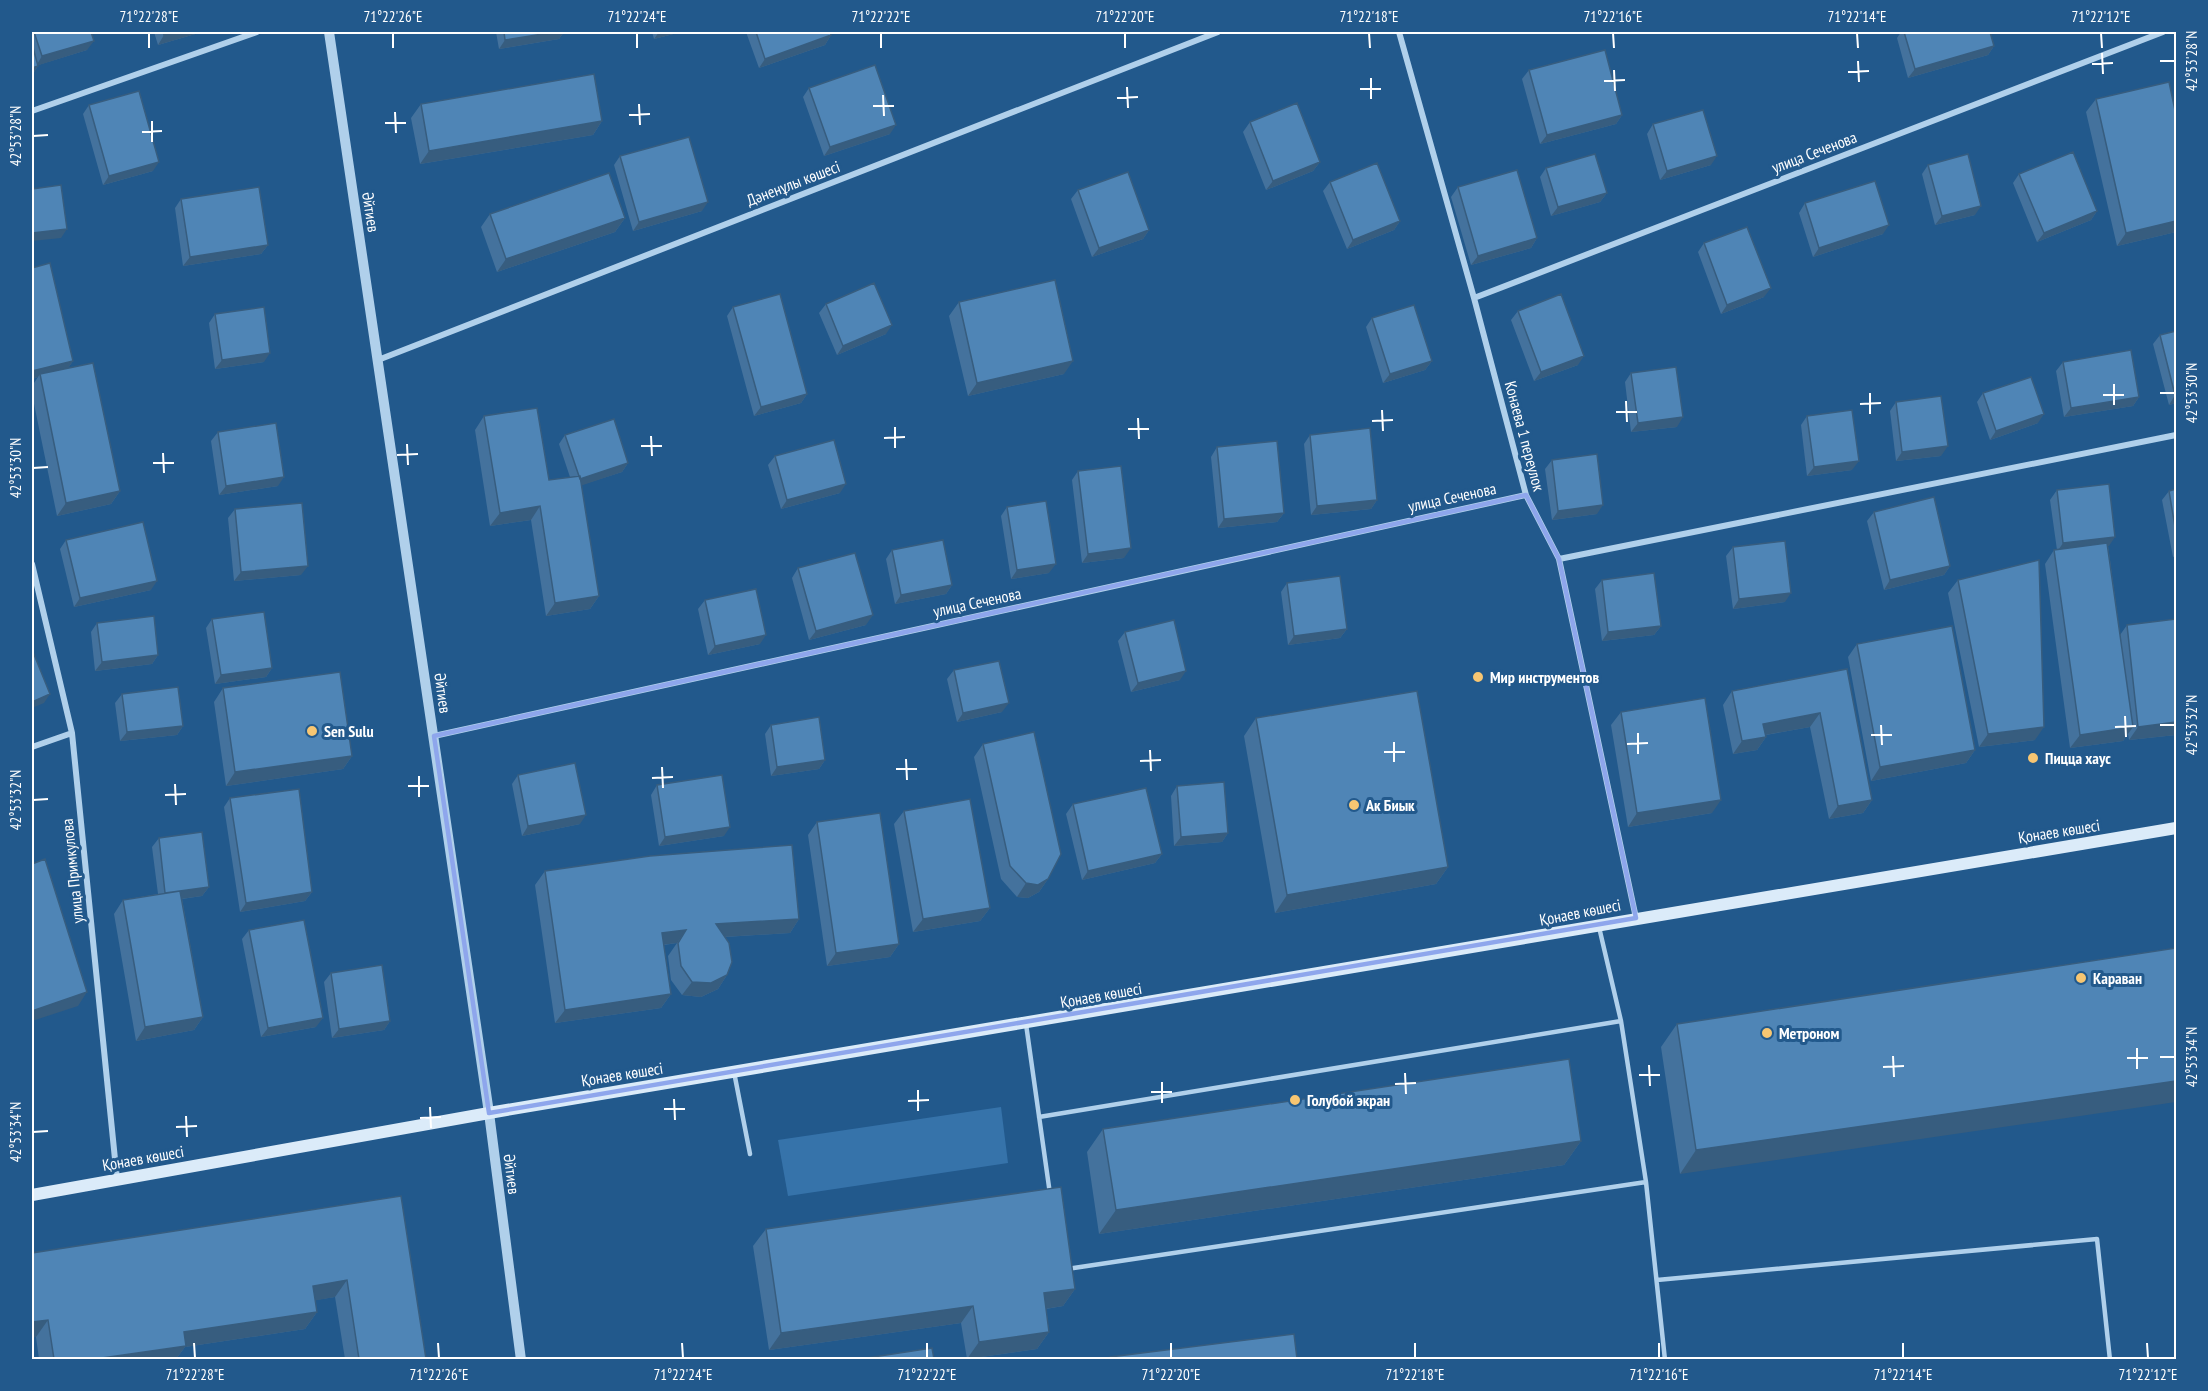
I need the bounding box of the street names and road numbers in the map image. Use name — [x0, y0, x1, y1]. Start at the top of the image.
street label: улица Сеченова — [1769, 127, 1859, 177]
street label: Дәненұлы көшесі — [743, 156, 843, 210]
street label: Әйтиев — [358, 190, 384, 234]
street label: Конаева 1 переулок — [1501, 379, 1550, 494]
street label: улица Сеченова — [1406, 478, 1498, 516]
street label: улица Сеченова — [931, 583, 1023, 621]
street label: Әйтиев — [430, 672, 456, 714]
street label: Қонаев көшесі — [2017, 815, 2101, 847]
street label: улица Примкулова — [57, 818, 87, 924]
street label: Қонаев көшесі — [1538, 894, 1622, 930]
street label: Қонаев көшесі — [1059, 978, 1143, 1012]
street label: Қонаев көшесі — [580, 1058, 664, 1090]
street label: Қонаев көшесі — [101, 1141, 185, 1175]
street label: Әйтиев — [500, 1153, 524, 1195]

